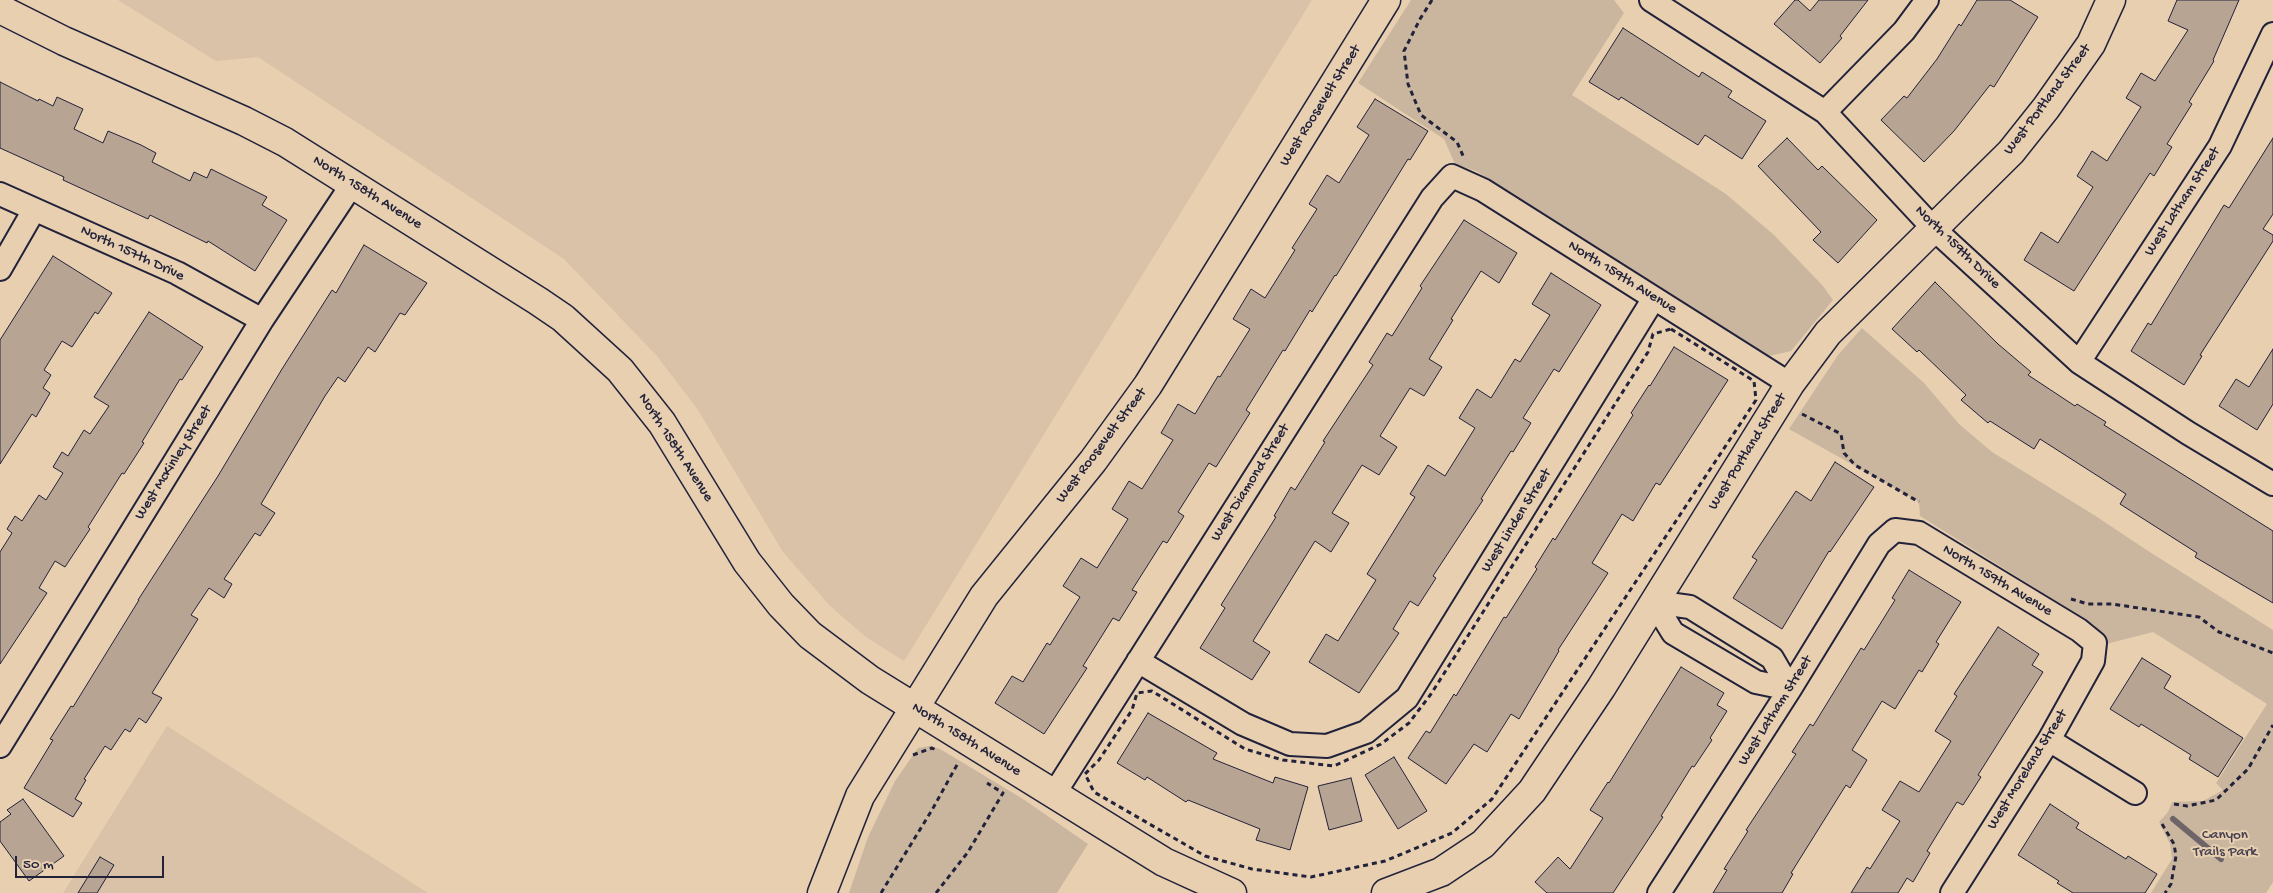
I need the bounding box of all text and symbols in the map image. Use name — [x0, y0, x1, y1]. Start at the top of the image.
street label: West Portland Street — [2000, 41, 2096, 159]
street label: West Roosevelt Street — [1276, 42, 1366, 170]
street label: West Latham Street — [2141, 144, 2225, 260]
street label: North 158th Avenue — [309, 152, 425, 234]
street label: North 159th Drive — [1910, 202, 2004, 294]
street label: North 157th Drive — [77, 222, 187, 286]
street label: North 159th Avenue — [1564, 237, 1680, 319]
street label: West Roosevelt Street — [1053, 385, 1151, 507]
street label: North 158th Avenue — [633, 390, 717, 506]
street label: West Portland Street — [1705, 390, 1791, 514]
street label: West McKinley Street — [131, 402, 217, 524]
street label: West Diamond Street — [1208, 421, 1294, 545]
street label: West Linden Street — [1478, 466, 1556, 576]
street label: North 159th Avenue — [1939, 541, 2055, 621]
street label: West Latham Street — [1735, 653, 1817, 769]
street label: North 158th Avenue — [908, 699, 1024, 781]
street label: West Moreland Street — [1984, 707, 2072, 833]
park label: Canyon Trails Park — [2193, 827, 2257, 862]
scale bar — [18, 846, 166, 878]
text: 50 m — [23, 856, 54, 874]

